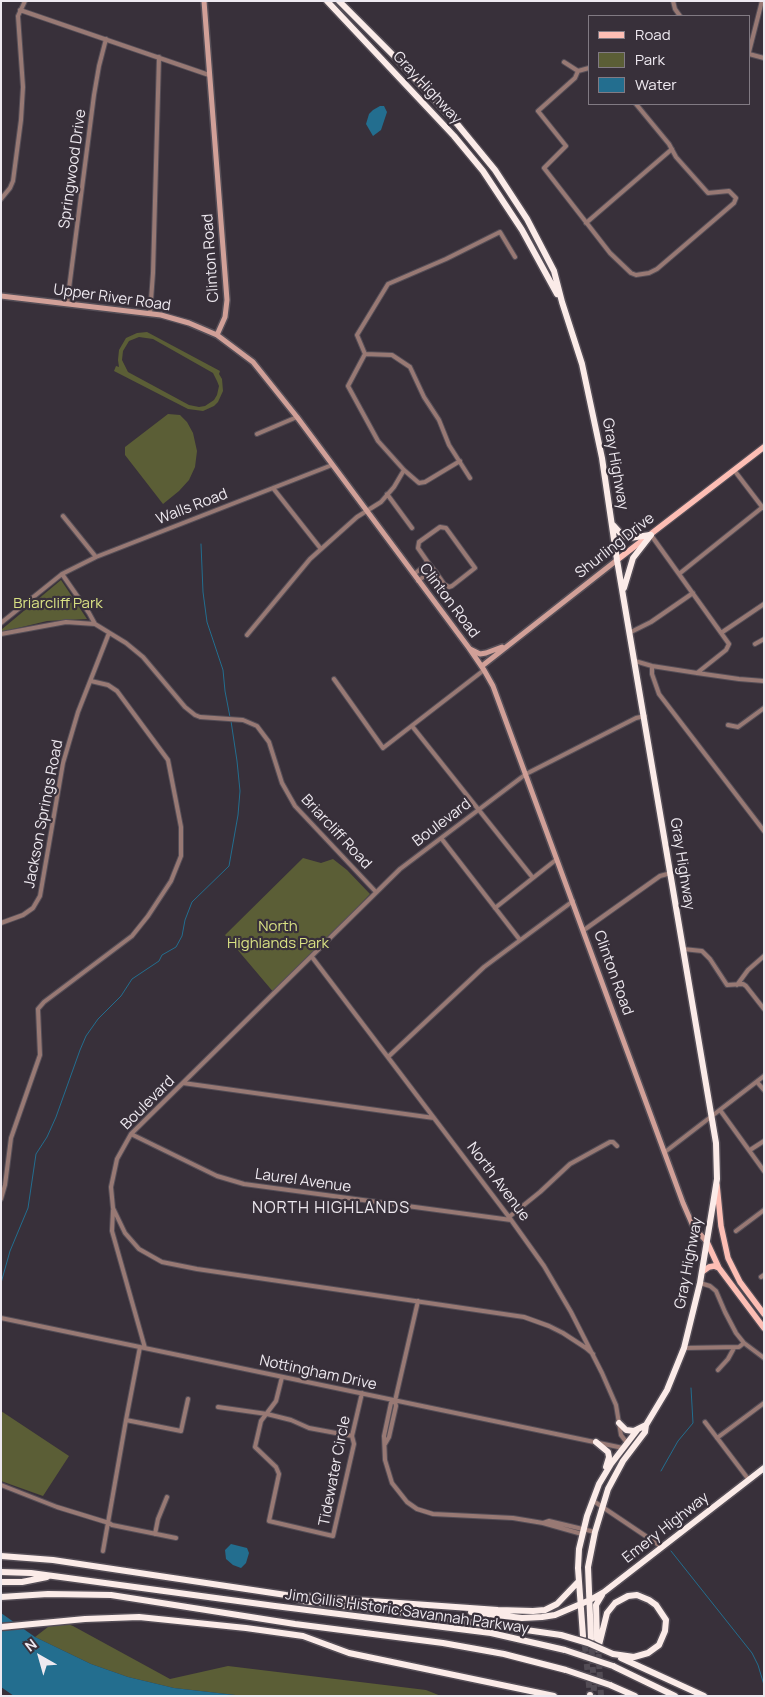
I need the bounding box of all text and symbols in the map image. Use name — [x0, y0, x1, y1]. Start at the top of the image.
legend — [588, 15, 750, 105]
text: Road — [635, 24, 671, 45]
street label: Gray Highway — [389, 48, 465, 128]
text: Park — [635, 49, 665, 70]
text: Water — [635, 74, 677, 95]
street label: Springwood Drive — [56, 108, 90, 230]
street label: Clinton Road — [199, 213, 223, 303]
street label: Upper River Road — [52, 281, 172, 315]
street label: Gray Highway — [598, 417, 632, 511]
street label: Walls Road — [154, 485, 230, 529]
street label: Shurling Drive — [572, 510, 658, 582]
street label: Clinton Road — [415, 560, 483, 642]
park label: Briarcliff Park — [13, 595, 103, 613]
street label: Jackson Springs Road — [21, 738, 67, 890]
street label: Briarcliff Road — [297, 791, 375, 873]
street label: Boulevard — [409, 795, 475, 851]
street label: Gray Highway — [666, 817, 698, 911]
park label: North Highlands Park — [227, 918, 329, 953]
street label: Clinton Road — [589, 928, 637, 1018]
street label: Boulevard — [117, 1072, 179, 1134]
street label: North Avenue — [463, 1139, 533, 1225]
street label: Laurel Avenue — [254, 1165, 352, 1197]
district label: NORTH HIGHLANDS — [250, 1199, 412, 1219]
street label: Gray Highway — [671, 1216, 707, 1310]
street label: Nottingham Drive — [258, 1352, 378, 1394]
street label: Tidewater Circle — [315, 1414, 355, 1528]
street label: Emery Highway — [619, 1489, 713, 1567]
street label: Jim Gillis Historic Savannah Parkway — [284, 1586, 530, 1638]
north arrow — [15, 1632, 65, 1682]
text: N — [21, 1634, 40, 1655]

